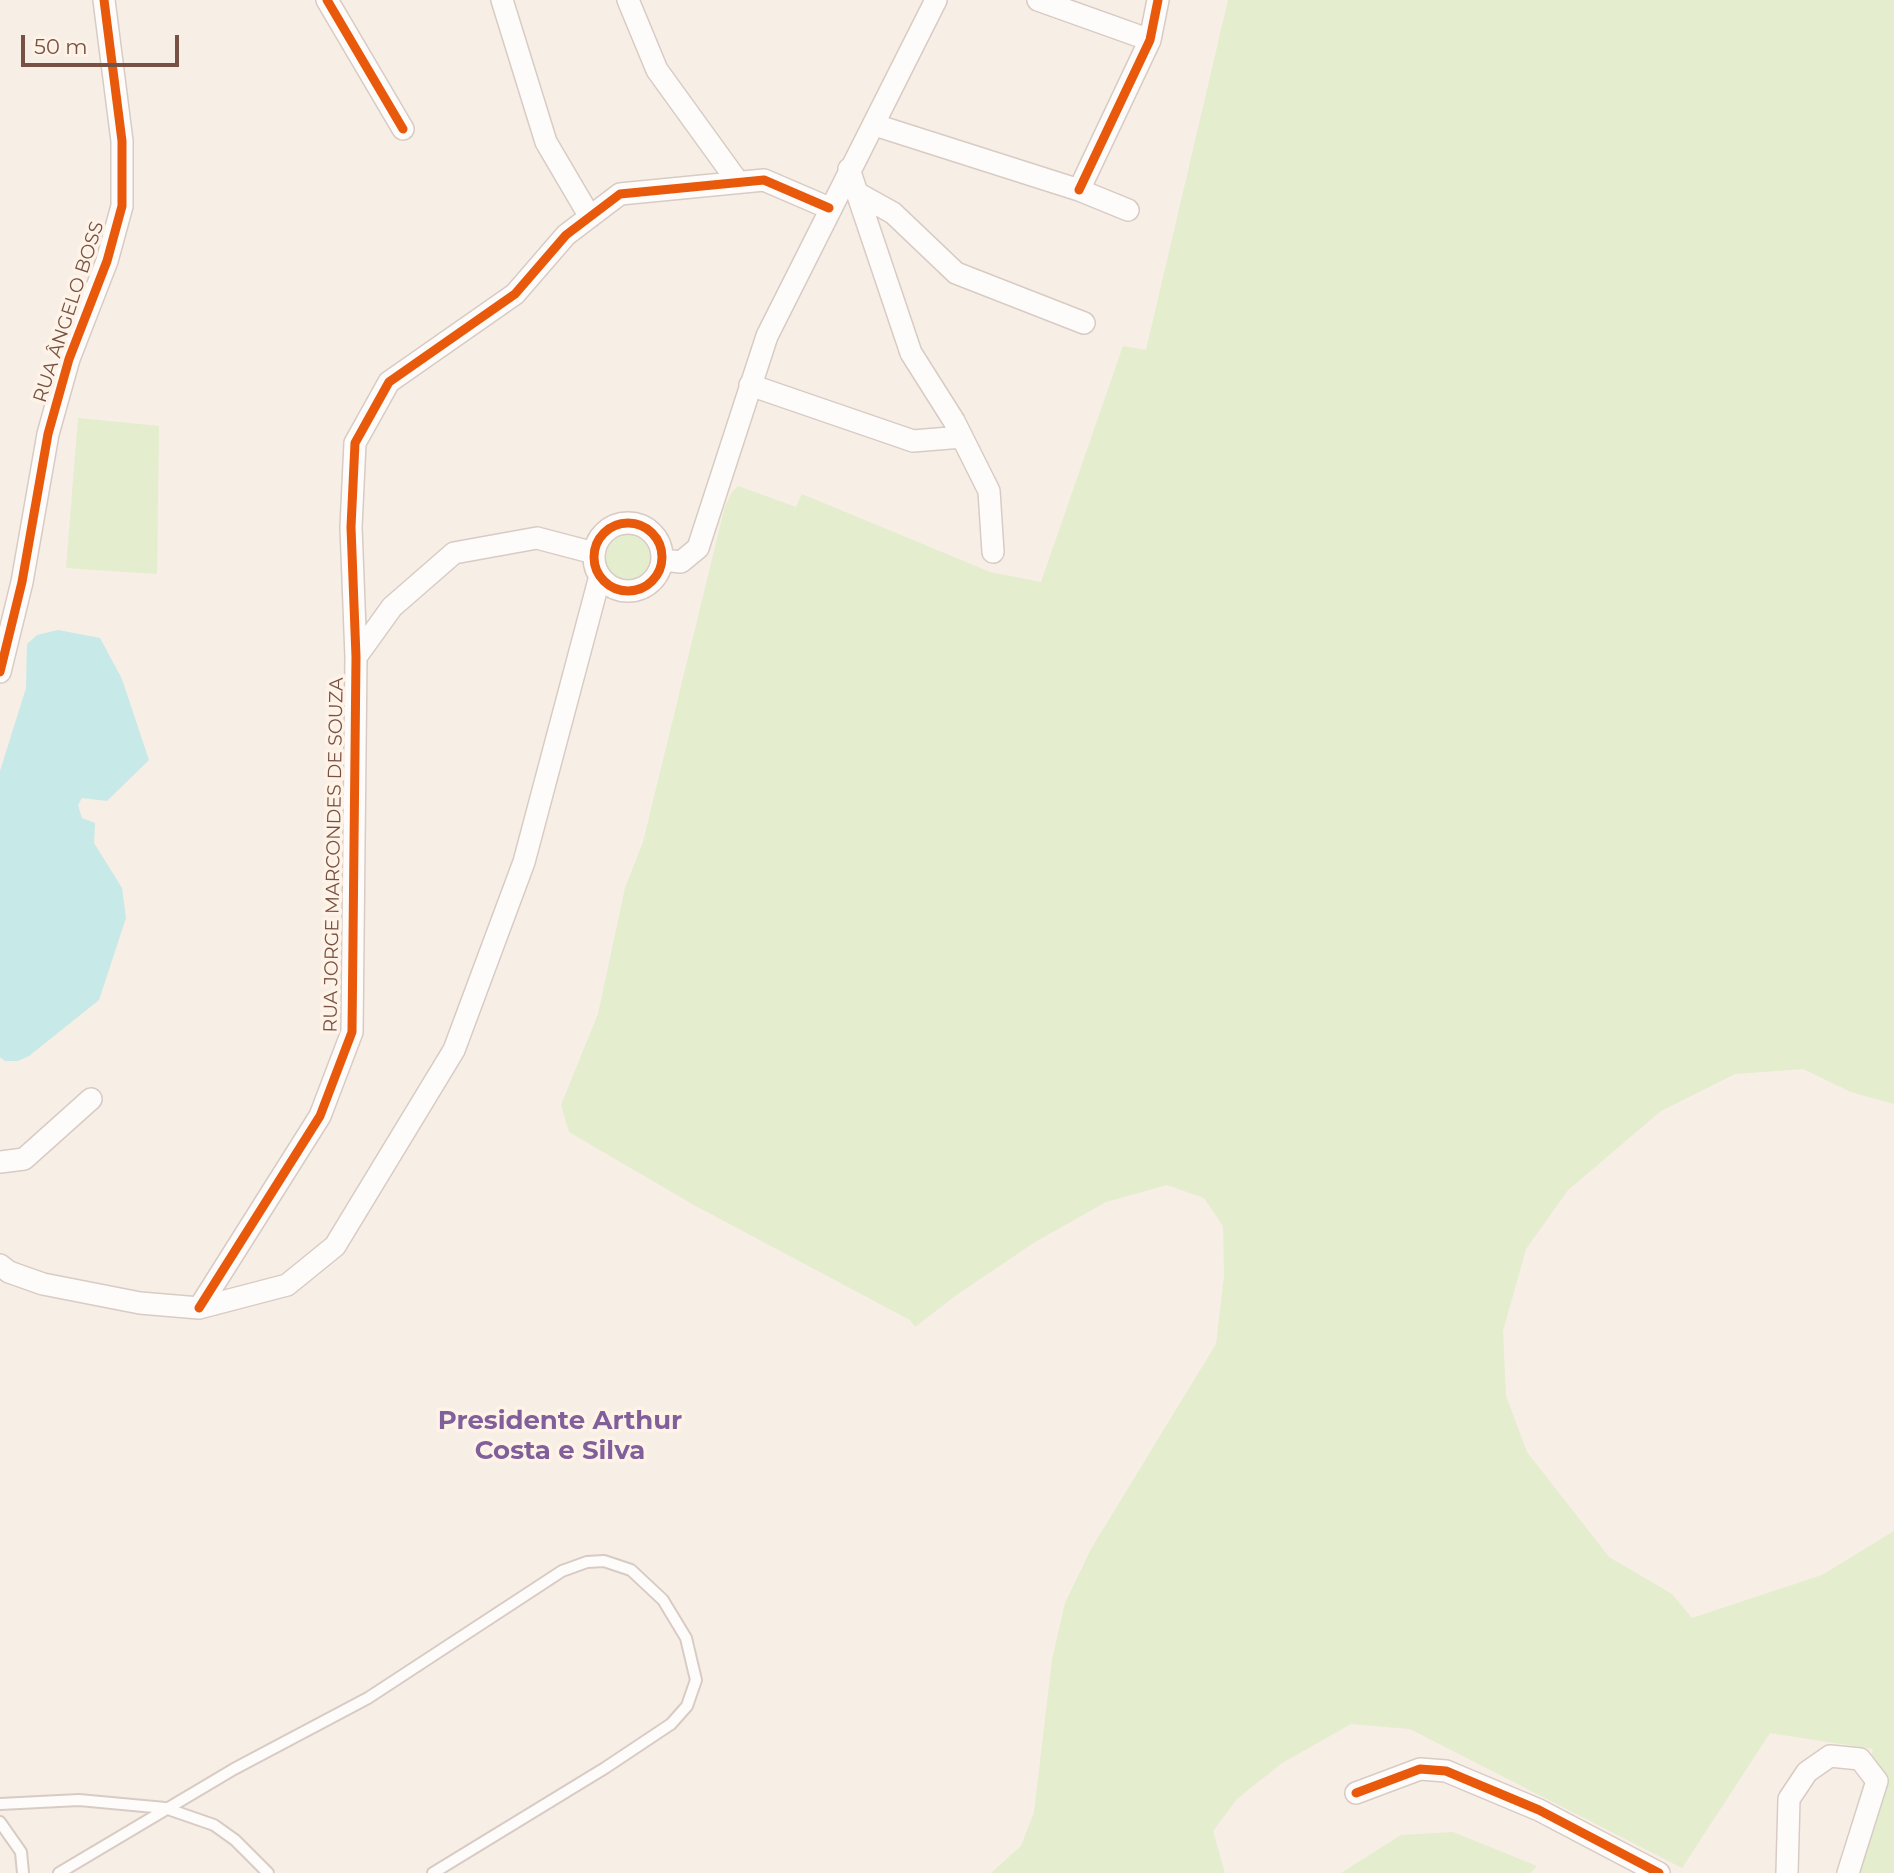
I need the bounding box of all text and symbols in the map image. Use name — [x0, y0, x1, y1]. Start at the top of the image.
scale bar — [24, 21, 182, 65]
text: 50 m — [34, 34, 88, 59]
street label: RUA ÂNGELO BOSS — [29, 219, 109, 405]
street label: RUA JORGE MARCONDES DE SOUZA — [319, 677, 349, 1033]
district label: Presidente Arthur Costa e Silva — [438, 1405, 682, 1466]

